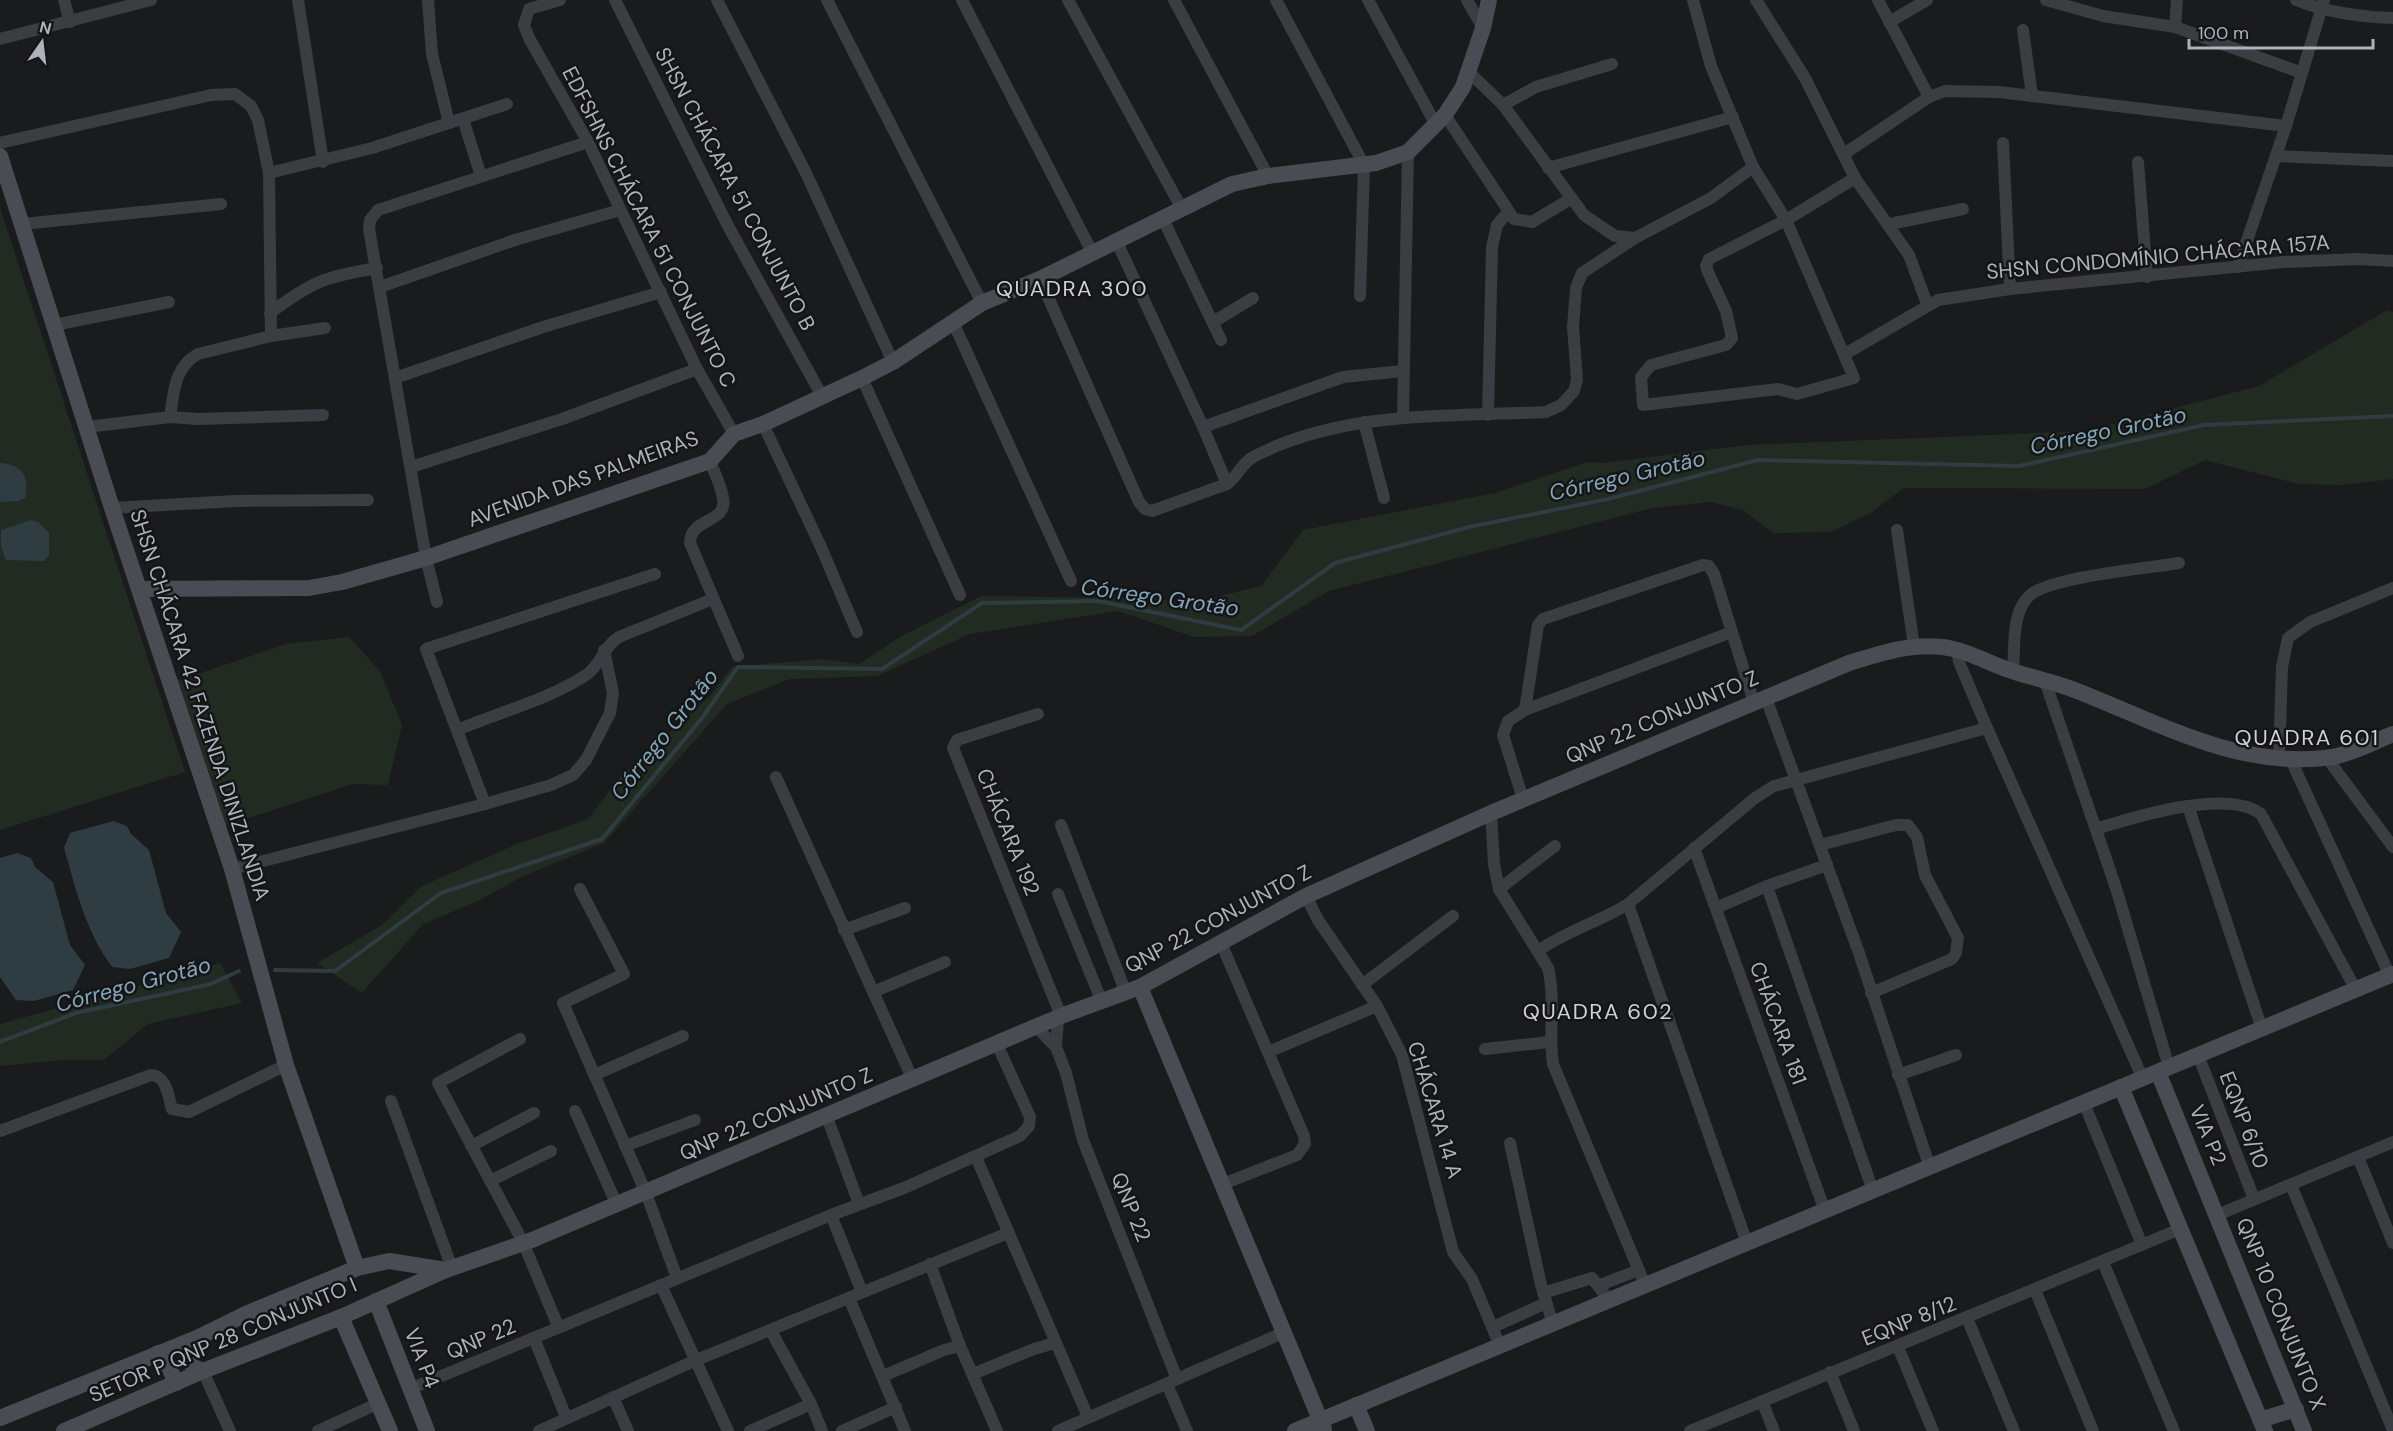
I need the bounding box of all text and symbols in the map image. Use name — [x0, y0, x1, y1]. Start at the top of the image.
north arrow — [12, 12, 72, 72]
scale bar — [2189, 12, 2374, 50]
text: N — [37, 16, 54, 40]
text: 100 m — [2198, 21, 2249, 45]
street label: SHSN CHÁCARA 51 CONJUNTO B — [648, 43, 822, 335]
street label: EDFSHNS CHÁCARA 51 CONJUNTO C — [556, 62, 742, 392]
street label: SHSN CONDOMÍNIO CHÁCARA 157A — [1985, 228, 2331, 286]
district label: QUADRA 300 — [996, 274, 1148, 303]
water label: Córrego Grotão — [2027, 400, 2189, 461]
street label: AVENIDA DAS PALMEIRAS — [464, 424, 702, 534]
water label: Córrego Grotão — [1546, 443, 1708, 508]
street label: SHSN CHÁCARA 42 FAZENDA DINIZLANDIA — [123, 506, 277, 904]
water label: Córrego Grotão — [1079, 572, 1241, 623]
water label: Córrego Grotão — [604, 663, 725, 806]
street label: QNP 22 CONJUNTO Z — [1561, 664, 1763, 770]
district label: QUADRA 601 — [2235, 723, 2379, 752]
street label: CHÁCARA 192 — [970, 764, 1046, 900]
street label: QNP 22 CONJUNTO Z — [1120, 858, 1316, 980]
water label: Córrego Grotão — [52, 950, 214, 1019]
street label: CHÁCARA 181 — [1743, 958, 1813, 1088]
district label: QUADRA 602 — [1523, 997, 1673, 1026]
street label: CHÁCARA 14 A — [1401, 1038, 1469, 1182]
street label: QNP 22 CONJUNTO Z — [675, 1061, 877, 1167]
street label: EQNP 6/10 — [2213, 1067, 2275, 1173]
street label: VIA P2 — [2183, 1101, 2233, 1169]
street label: QNP 22 — [1104, 1168, 1158, 1246]
street label: QNP 10 CONJUNTO X — [2230, 1214, 2332, 1414]
street label: SETOR P QNP 28 CONJUNTO I — [85, 1271, 361, 1409]
street label: EQNP 8/12 — [1858, 1289, 1960, 1353]
street label: QNP 22 — [442, 1312, 520, 1366]
street label: VIA P4 — [398, 1324, 446, 1392]

